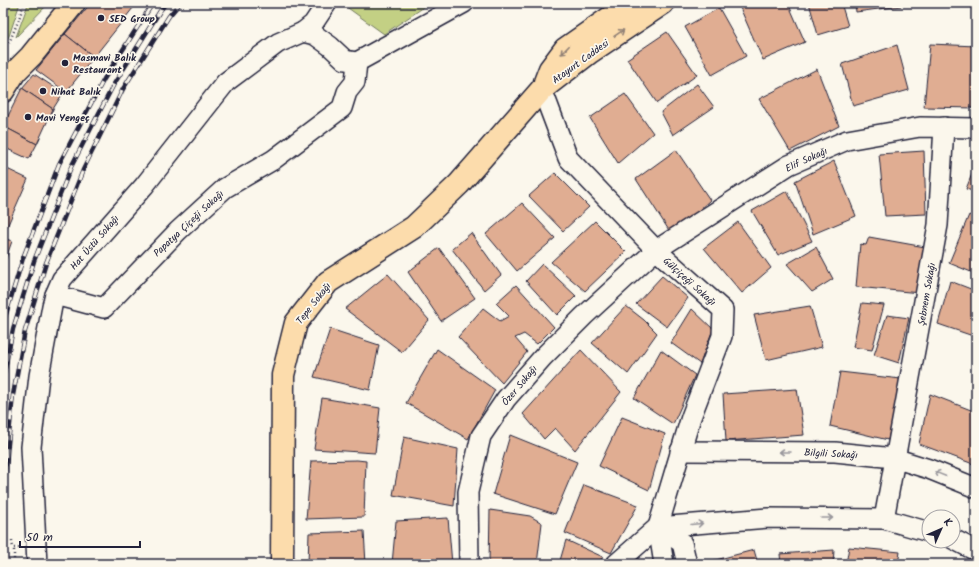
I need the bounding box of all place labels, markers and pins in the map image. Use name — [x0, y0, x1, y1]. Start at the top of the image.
place label: SED Group — [109, 11, 156, 27]
marker: SED Group — [96, 13, 106, 23]
place label: Masmavi Balık Restaurant — [73, 50, 137, 78]
marker: Masmavi Balık Restaurant — [60, 58, 70, 68]
place label: Nihat Balık — [51, 84, 102, 100]
marker: Nihat Balık — [38, 86, 48, 96]
place label: Mavi Yengeç — [36, 110, 90, 126]
marker: Mavi Yengeç — [23, 112, 33, 122]

